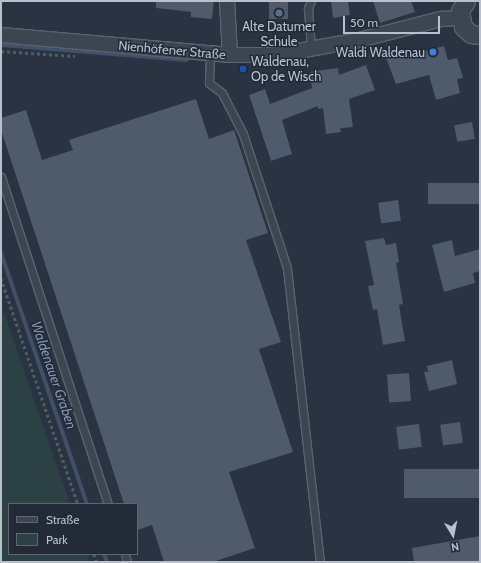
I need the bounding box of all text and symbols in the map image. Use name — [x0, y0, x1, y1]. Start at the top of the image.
marker: Alte Datumer Schule — [274, 8, 284, 18]
scale bar — [345, 8, 442, 34]
text: 50 m — [350, 15, 378, 30]
place label: Alte Datumer Schule — [242, 19, 316, 50]
street label: Nienhöfener Straße — [118, 38, 226, 62]
place label: Waldi Waldenau — [336, 44, 425, 60]
marker: Waldi Waldenau — [428, 47, 438, 57]
place label: Waldenau, Op de Wisch — [251, 54, 321, 85]
marker: Waldenau, Op de Wisch — [238, 64, 248, 74]
water label: Waldenauer Graben — [28, 319, 80, 431]
legend — [8, 503, 138, 555]
text: Straße — [46, 512, 79, 527]
north arrow — [433, 515, 473, 555]
text: Park — [46, 532, 68, 547]
text: N — [450, 539, 460, 554]

